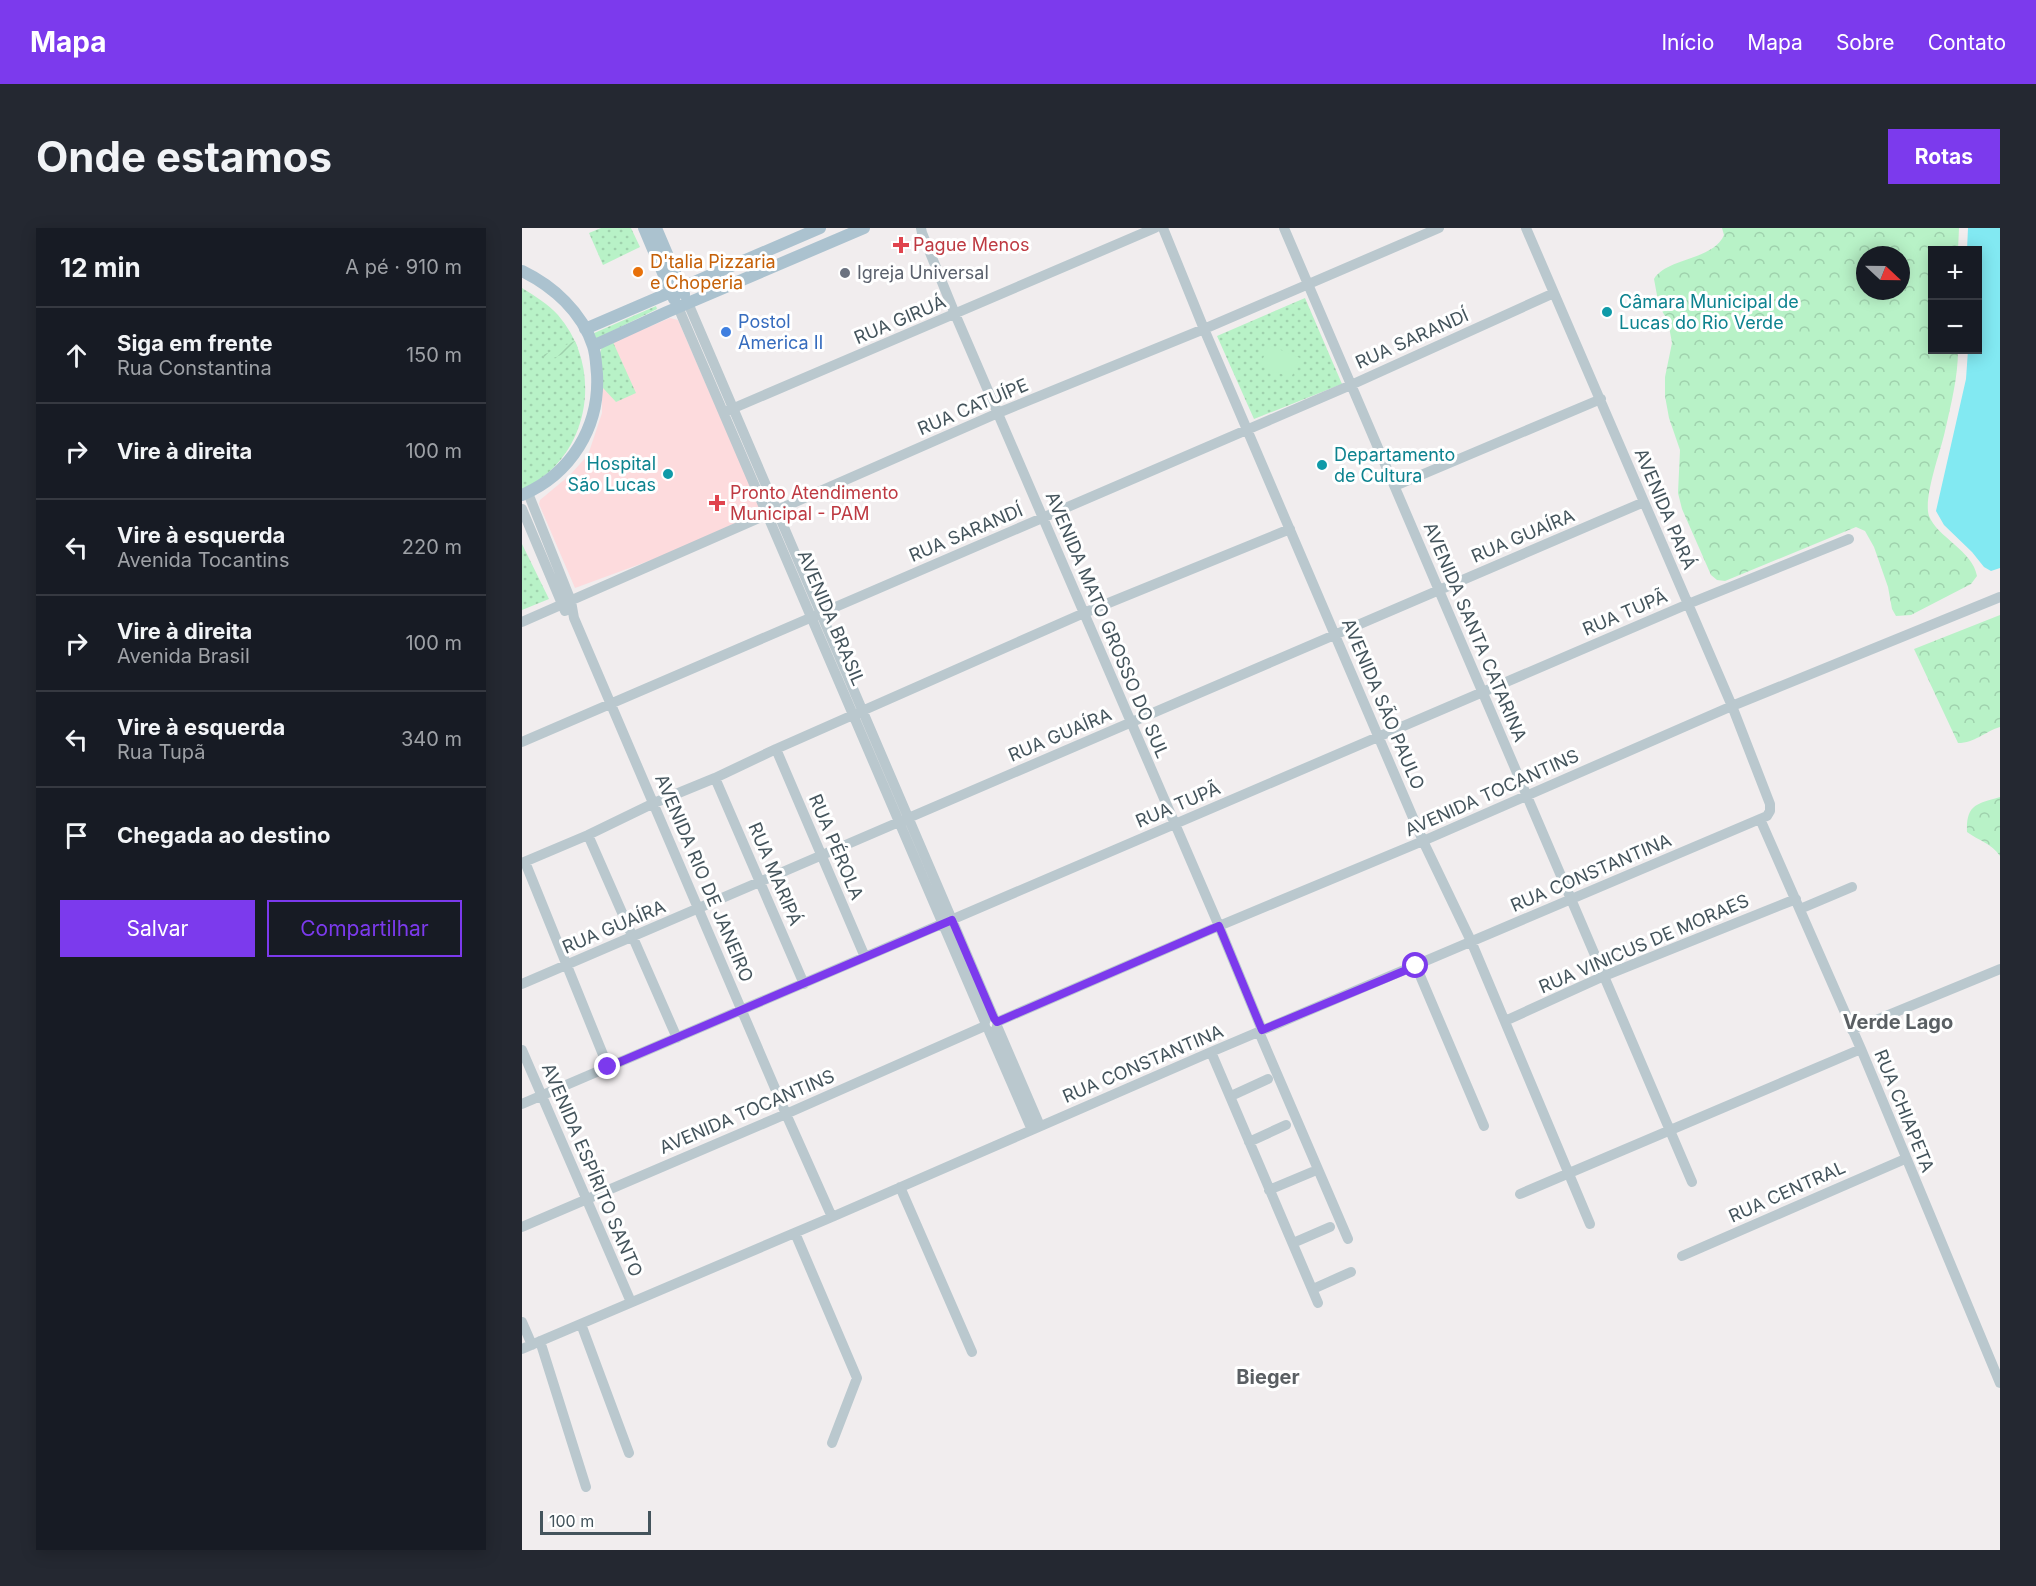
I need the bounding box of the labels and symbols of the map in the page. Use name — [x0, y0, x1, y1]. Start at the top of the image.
place label: Pague Menos — [913, 234, 1030, 255]
marker: Pague Menos — [894, 238, 908, 252]
north arrow — [1856, 246, 1910, 300]
place label: D'talia Pizzaria e Choperia — [650, 251, 776, 293]
place label: Igreja Universal — [857, 262, 989, 283]
marker: D'talia Pizzaria e Choperia — [631, 265, 645, 279]
marker: Igreja Universal — [838, 266, 852, 280]
street label: RUA GIRUÁ — [850, 290, 949, 348]
place label: Câmara Municipal de Lucas do Rio Verde — [1619, 291, 1799, 333]
street label: RUA SARANDÍ — [1352, 303, 1472, 373]
marker: Câmara Municipal de Lucas do Rio Verde — [1600, 305, 1614, 319]
place label: Postol America II — [738, 311, 823, 353]
marker: Postol America II — [719, 325, 733, 339]
street label: RUA CATUÍPE — [914, 373, 1031, 439]
place label: Departamento de Cultura — [1334, 444, 1455, 486]
street label: AVENIDA PARÁ — [1631, 445, 1701, 572]
place label: Hospital São Lucas — [568, 453, 656, 495]
marker: Departamento de Cultura — [1315, 458, 1329, 472]
marker: Hospital São Lucas — [661, 467, 675, 481]
place label: Pronto Atendimento Municipal - PAM — [730, 482, 899, 524]
street label: AVENIDA MATO GROSSO DO SUL — [1042, 488, 1173, 761]
marker: Pronto Atendimento Municipal - PAM — [708, 494, 726, 512]
street label: RUA SARANDÍ — [905, 498, 1026, 566]
street label: RUA GUAÍRA — [1468, 503, 1577, 567]
street label: AVENIDA SANTA CATARINA — [1420, 519, 1531, 745]
street label: AVENIDA BRASIL — [793, 547, 869, 689]
street label: RUA TUPÃ — [1579, 584, 1670, 640]
street label: AVENIDA SÃO PAULO — [1338, 615, 1430, 793]
street label: RUA GUAÍRA — [1005, 702, 1114, 766]
street label: AVENIDA TOCANTINS — [1402, 745, 1582, 840]
street label: AVENIDA RIO DE JANEIRO — [651, 771, 758, 985]
street label: RUA TUPÃ — [1132, 776, 1223, 832]
street label: RUA PÉROLA — [805, 791, 869, 903]
street label: RUA MARIPÁ — [744, 819, 807, 928]
street label: RUA CONSTANTINA — [1507, 829, 1674, 916]
street label: RUA VINICUS DE MORAES — [1536, 890, 1752, 997]
street label: RUA GUAÍRA — [559, 894, 668, 958]
route start — [1402, 952, 1428, 978]
district label: Verde Lago — [1843, 1010, 1953, 1034]
street label: RUA CONSTANTINA — [1059, 1020, 1226, 1107]
street label: RUA CHIAPETA — [1870, 1046, 1939, 1175]
route end — [594, 1053, 620, 1079]
street label: AVENIDA ESPÍRITO SANTO — [538, 1059, 648, 1280]
street label: AVENIDA TOCANTINS — [656, 1065, 837, 1158]
street label: RUA CENTRAL — [1725, 1156, 1848, 1227]
district label: Bieger — [1236, 1365, 1300, 1389]
scale bar — [540, 1508, 651, 1536]

